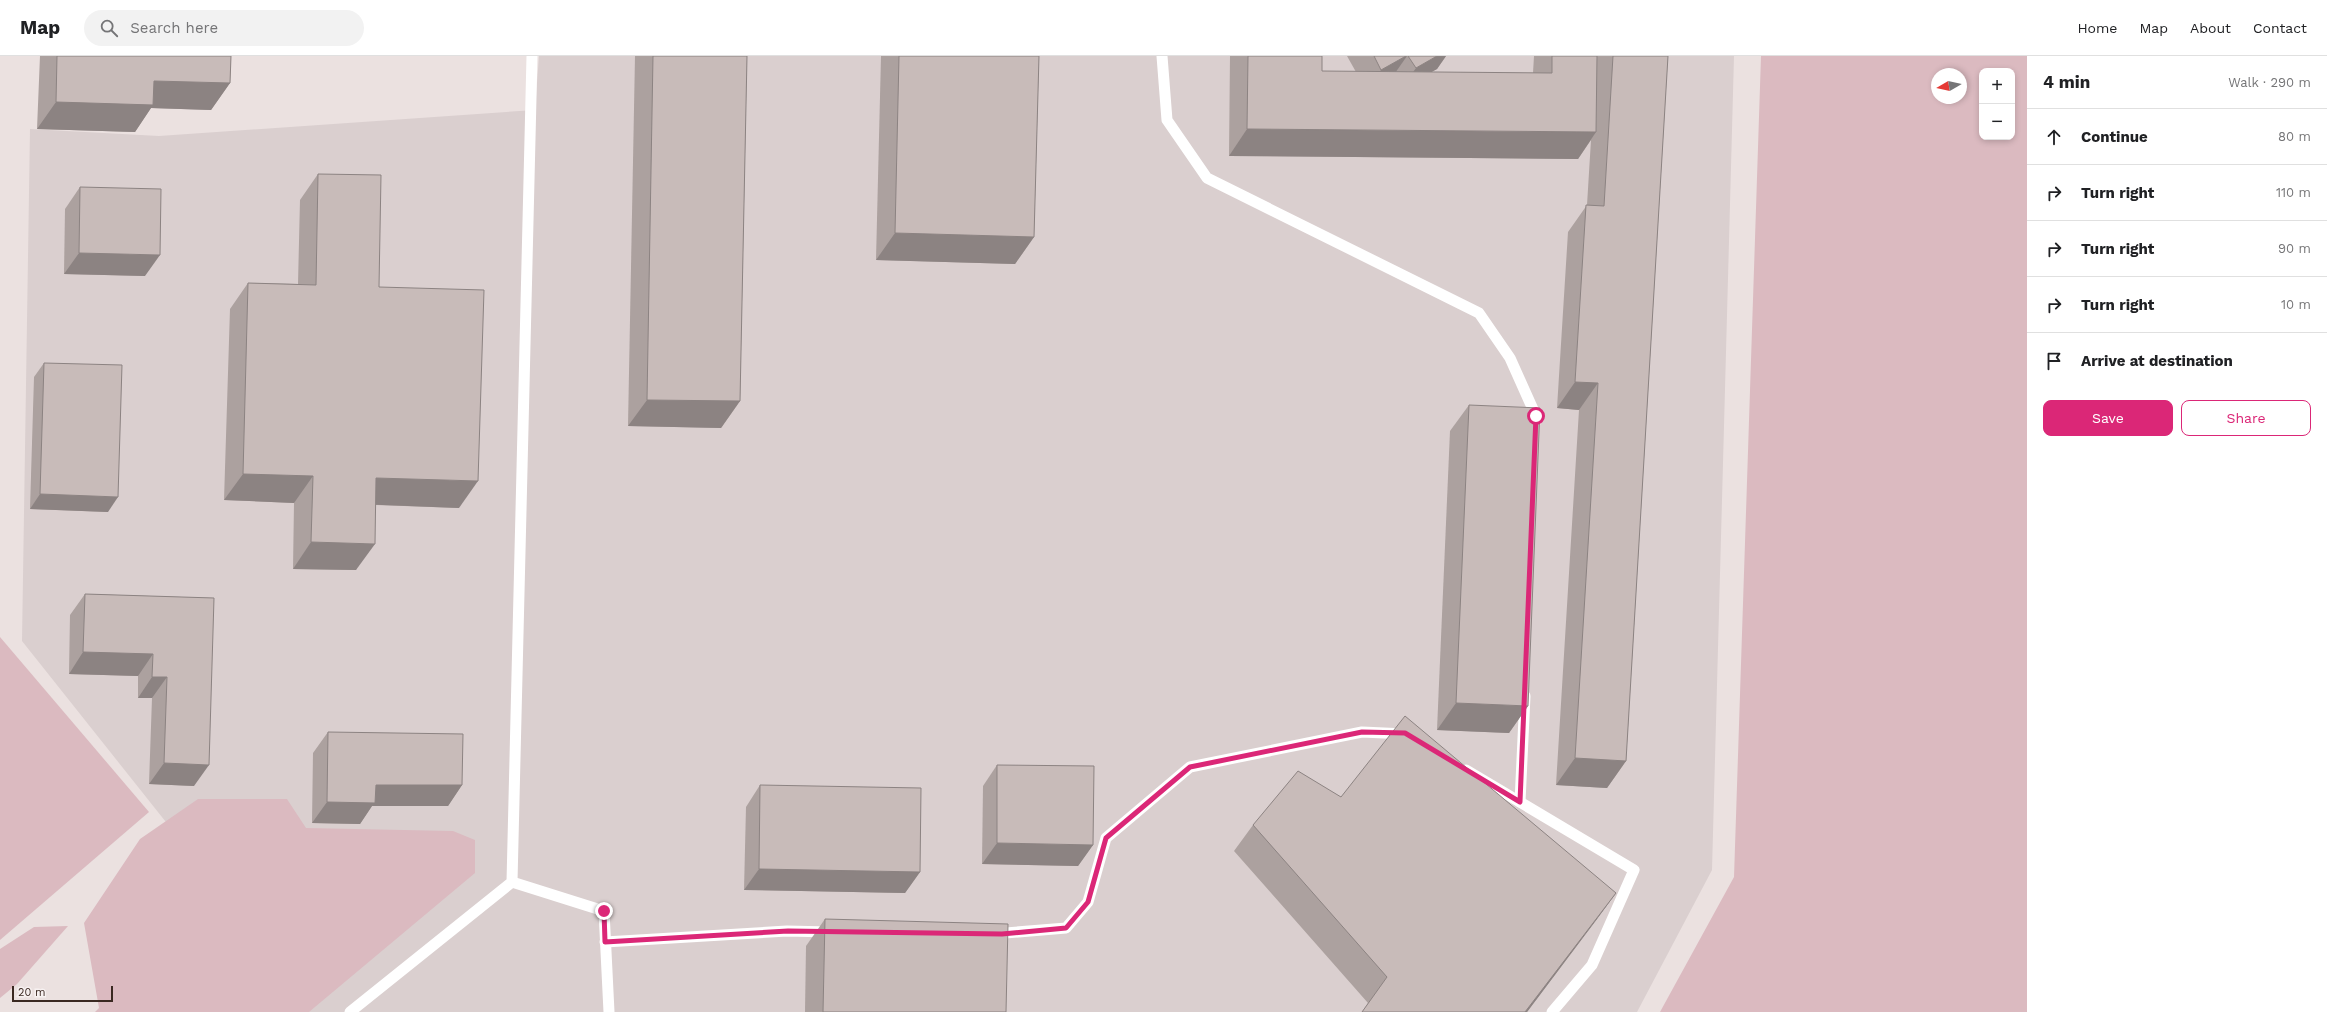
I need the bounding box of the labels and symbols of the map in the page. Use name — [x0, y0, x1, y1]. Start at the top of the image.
north arrow — [1931, 68, 1967, 104]
route start — [1527, 407, 1545, 425]
route end — [595, 902, 613, 920]
scale bar — [12, 984, 113, 1003]

